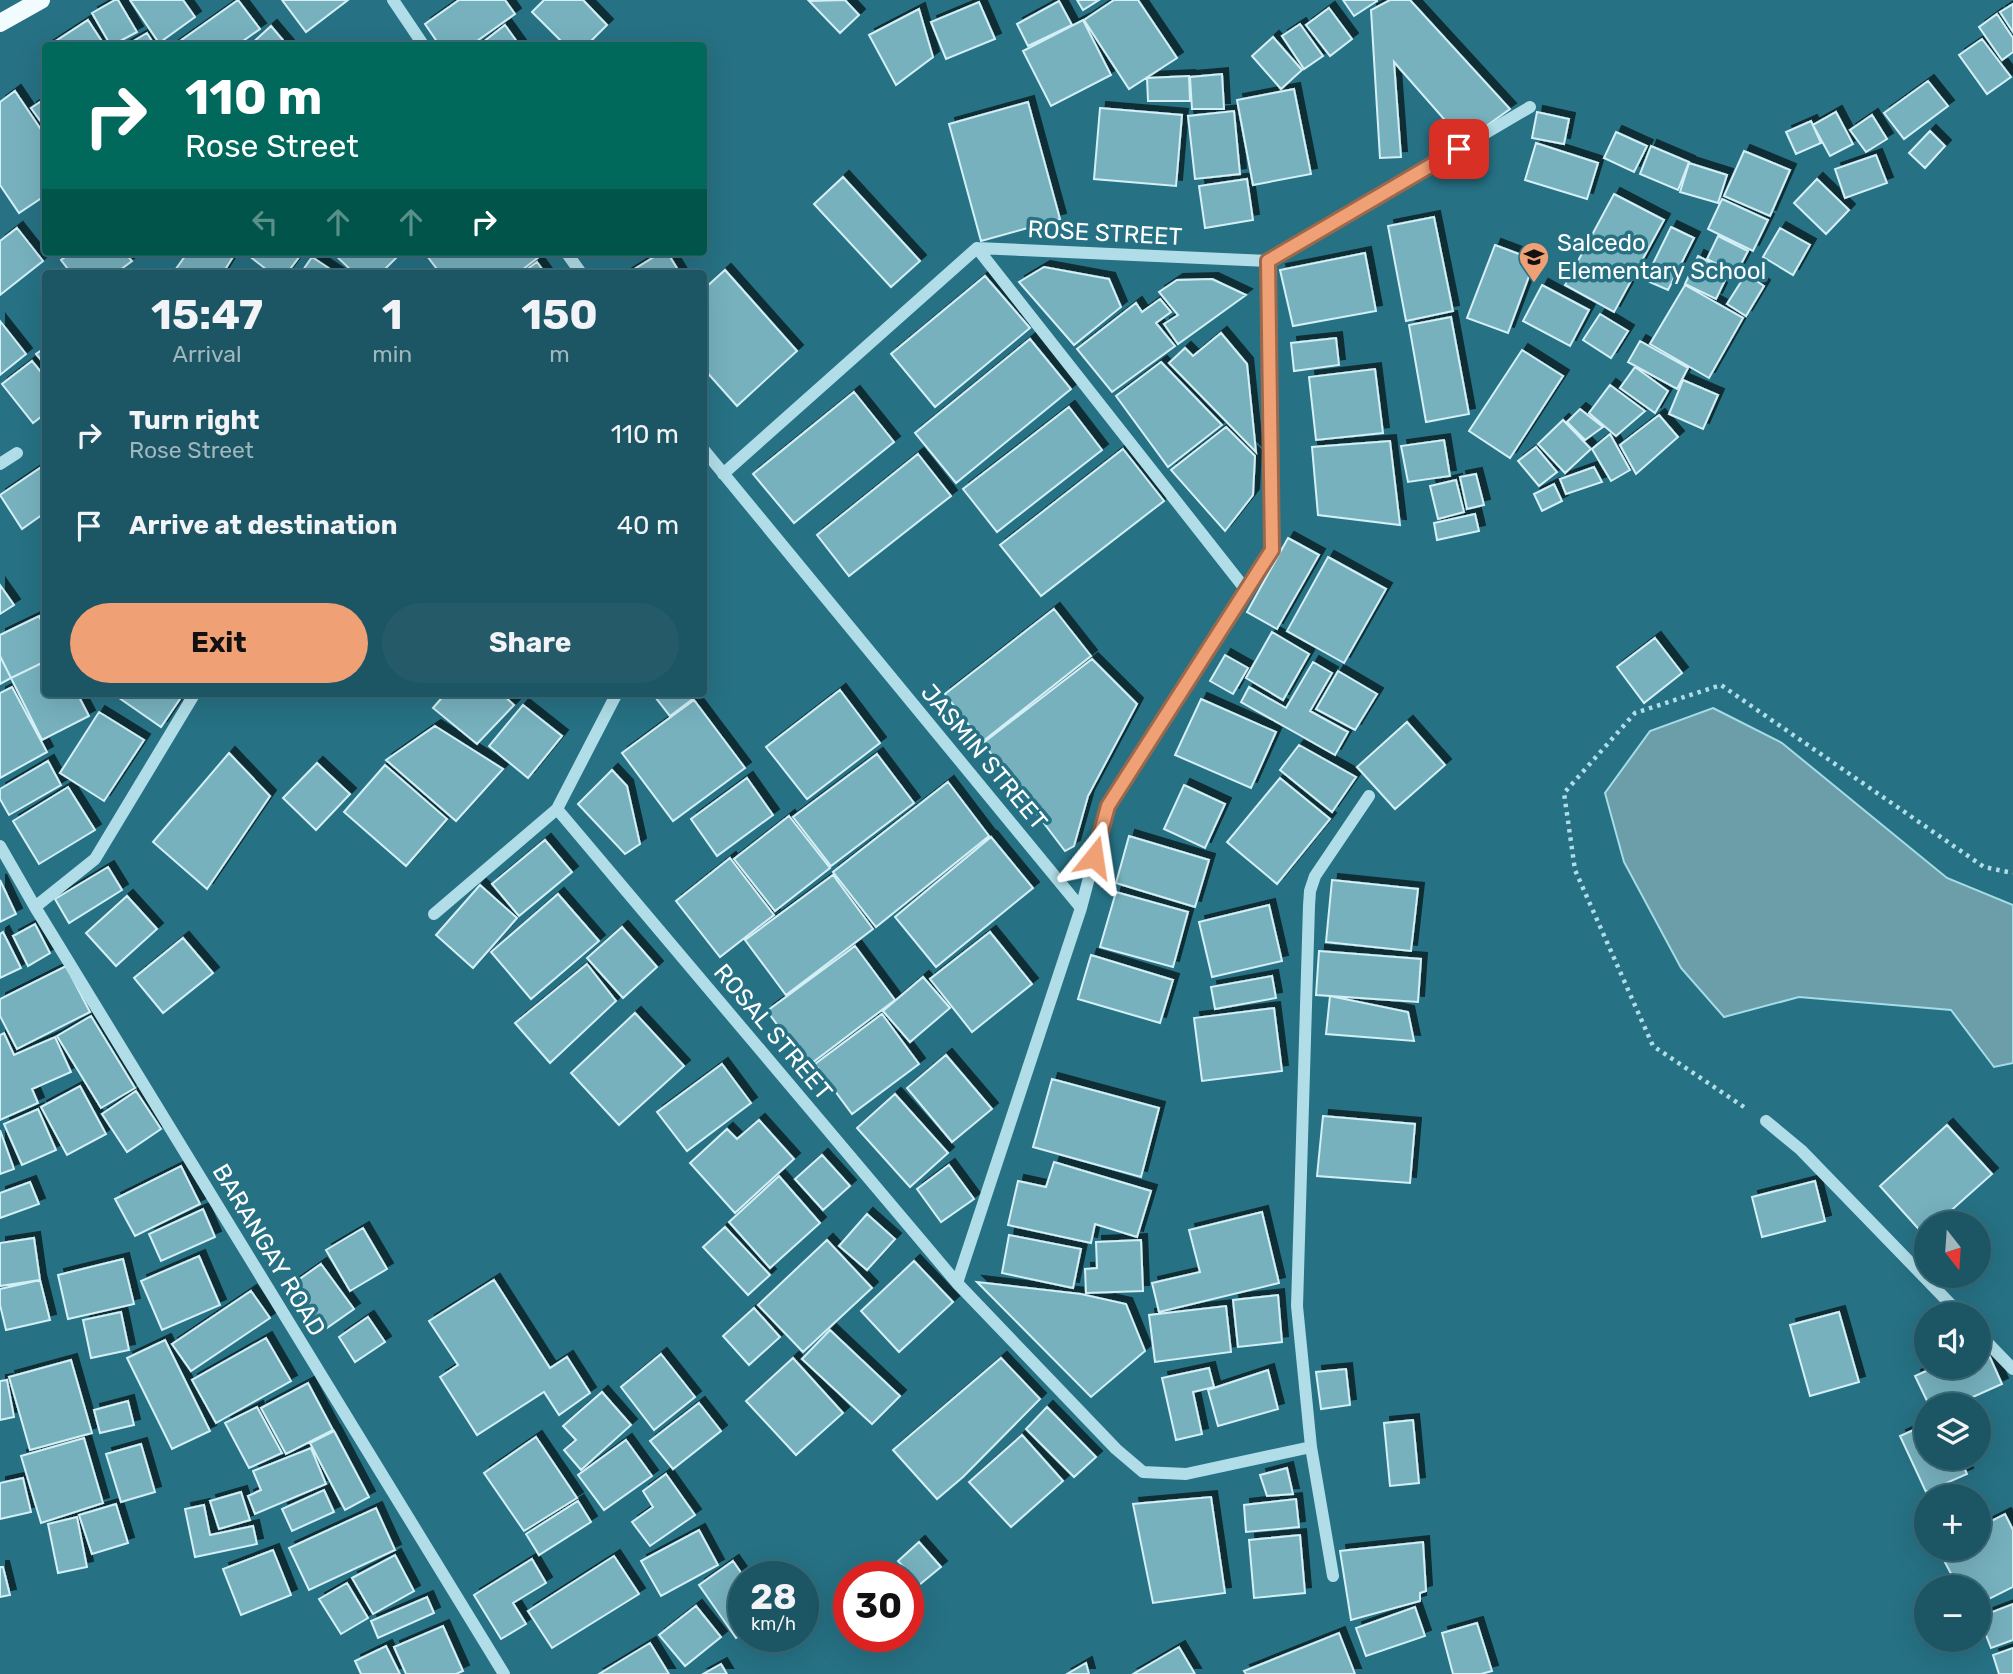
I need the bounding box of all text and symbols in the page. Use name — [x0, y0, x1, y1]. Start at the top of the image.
text: 110 m — [185, 68, 322, 126]
icon: right — [70, 70, 161, 161]
pin — [1429, 119, 1489, 179]
text: Rose Street — [185, 127, 359, 165]
icon: arrive — [1440, 130, 1478, 168]
icon: left — [246, 203, 284, 241]
icon: ahead — [319, 203, 357, 241]
icon: ahead — [392, 203, 430, 241]
icon: right — [465, 203, 503, 241]
street label: ROSE STREET — [1027, 215, 1183, 251]
place label: Salcedo Elementary School — [1557, 229, 1766, 285]
school or university icon: Salcedo Elementary School — [1517, 240, 1551, 284]
text: 15:47 — [151, 290, 263, 340]
text: 1 — [382, 290, 403, 340]
text: 150 — [521, 290, 598, 340]
text: Arrival — [173, 340, 242, 368]
text: min — [372, 340, 412, 368]
text: m — [549, 340, 570, 368]
text: Turn right — [129, 405, 259, 436]
icon: right — [70, 416, 108, 454]
text: 110 m — [611, 419, 679, 450]
text: Rose Street — [129, 436, 254, 464]
icon: arrive — [70, 507, 108, 545]
text: Arrive at destination — [129, 510, 397, 541]
text: 40 m — [617, 510, 679, 541]
button: Exit — [70, 603, 368, 683]
button: Share — [382, 603, 679, 683]
street label: JASMIN STREET — [915, 679, 1053, 835]
position arrow — [1057, 820, 1131, 894]
street label: ROSAL STREET — [708, 958, 838, 1106]
street label: BARANGAY ROAD — [207, 1159, 331, 1341]
north arrow — [1914, 1211, 1992, 1288]
map controls — [1914, 1211, 1991, 1652]
button: sound — [1914, 1302, 1991, 1379]
button: layers — [1914, 1393, 1991, 1470]
button: + — [1914, 1484, 1991, 1561]
speed limit sign: 30 — [833, 1561, 924, 1652]
button: − — [1914, 1575, 1991, 1652]
text: 28 — [750, 1576, 797, 1618]
text: km/h — [751, 1613, 796, 1635]

